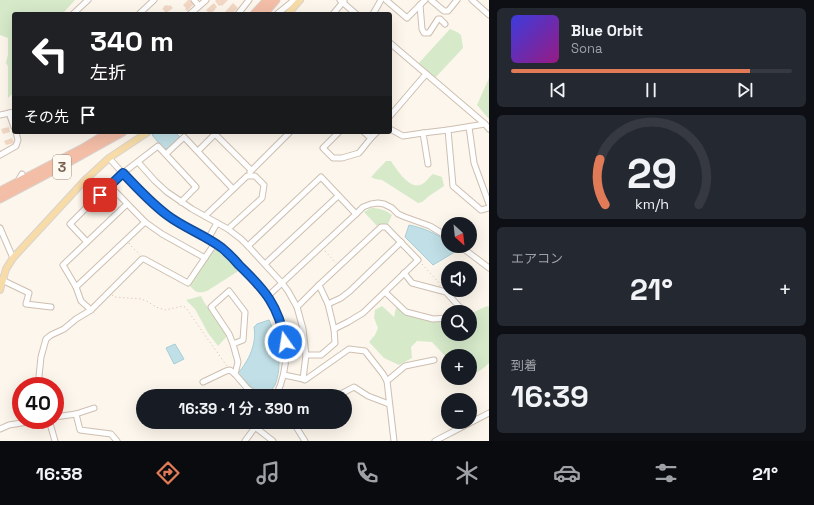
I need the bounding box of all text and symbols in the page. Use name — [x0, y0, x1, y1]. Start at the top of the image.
text: Blue Orbit — [571, 21, 643, 40]
text: 340 m — [90, 23, 174, 59]
icon: left — [24, 28, 76, 80]
text: Sona — [571, 40, 602, 57]
text: 左折 — [90, 61, 126, 84]
icon: previous — [547, 79, 569, 101]
icon: pause — [640, 79, 662, 101]
icon: next — [734, 79, 756, 101]
icon: arrive — [77, 104, 99, 126]
text: その先 — [24, 107, 69, 126]
text: 29 — [626, 147, 677, 200]
road number: 3 — [53, 155, 71, 179]
pin — [83, 178, 117, 212]
icon: arrive — [89, 184, 111, 206]
text: km/h — [634, 195, 669, 213]
north arrow — [441, 217, 477, 253]
map controls — [441, 217, 477, 429]
text: エアコン — [511, 250, 563, 267]
button: sound — [441, 261, 477, 297]
text: 21° — [630, 270, 673, 309]
text: − — [511, 275, 525, 303]
text: + — [778, 275, 792, 303]
button: search — [441, 305, 477, 341]
position arrow — [264, 321, 306, 363]
button: + — [441, 349, 477, 385]
text: 到着 — [511, 357, 537, 374]
speed limit sign: 40 — [12, 377, 64, 429]
text: 16:39 — [511, 377, 589, 416]
button: − — [441, 393, 477, 429]
text: 16:39 · 1 分 · 390 m — [178, 399, 310, 418]
icon: directions — [154, 459, 182, 487]
icon: music — [254, 459, 282, 487]
icon: phone — [353, 459, 381, 487]
icon: climate — [453, 459, 481, 487]
icon: car — [553, 459, 581, 487]
icon: filters — [652, 459, 680, 487]
text: 16:38 — [36, 462, 82, 485]
text: 21° — [752, 462, 778, 485]

